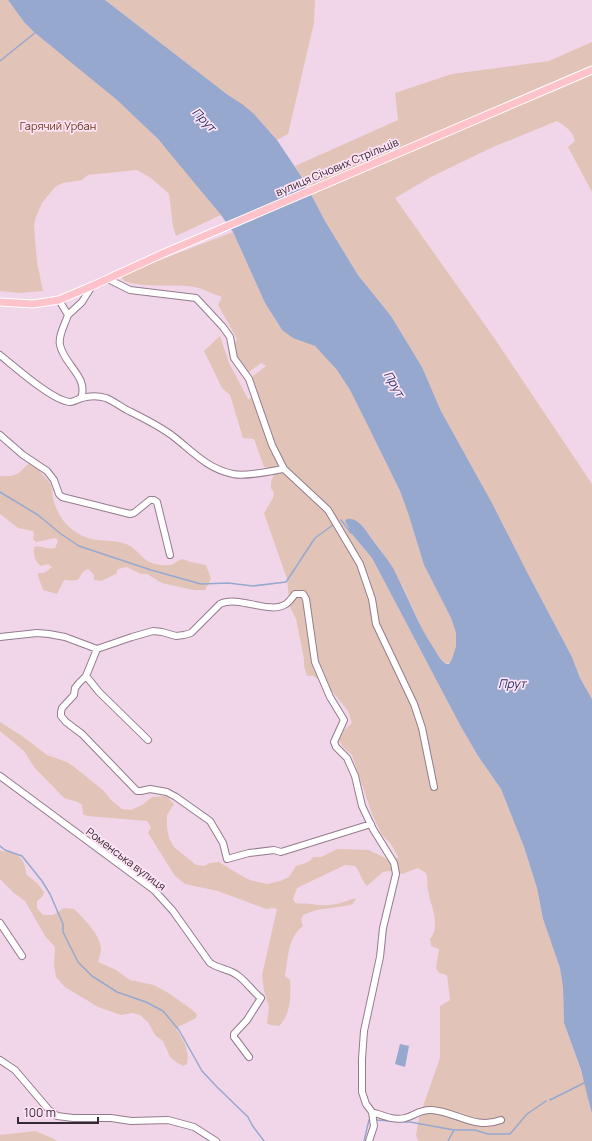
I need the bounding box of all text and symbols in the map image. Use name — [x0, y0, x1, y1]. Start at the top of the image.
water label: Прут — [189, 104, 221, 137]
park label: Гарячий Урбан — [20, 118, 96, 133]
street label: вулиця Січових Стрільців — [273, 134, 401, 199]
water label: Прут — [380, 368, 410, 402]
water label: Прут — [498, 675, 528, 692]
street label: Роменська вулиця — [83, 824, 169, 894]
scale bar — [18, 1099, 98, 1125]
text: 100 m — [24, 1104, 56, 1121]

